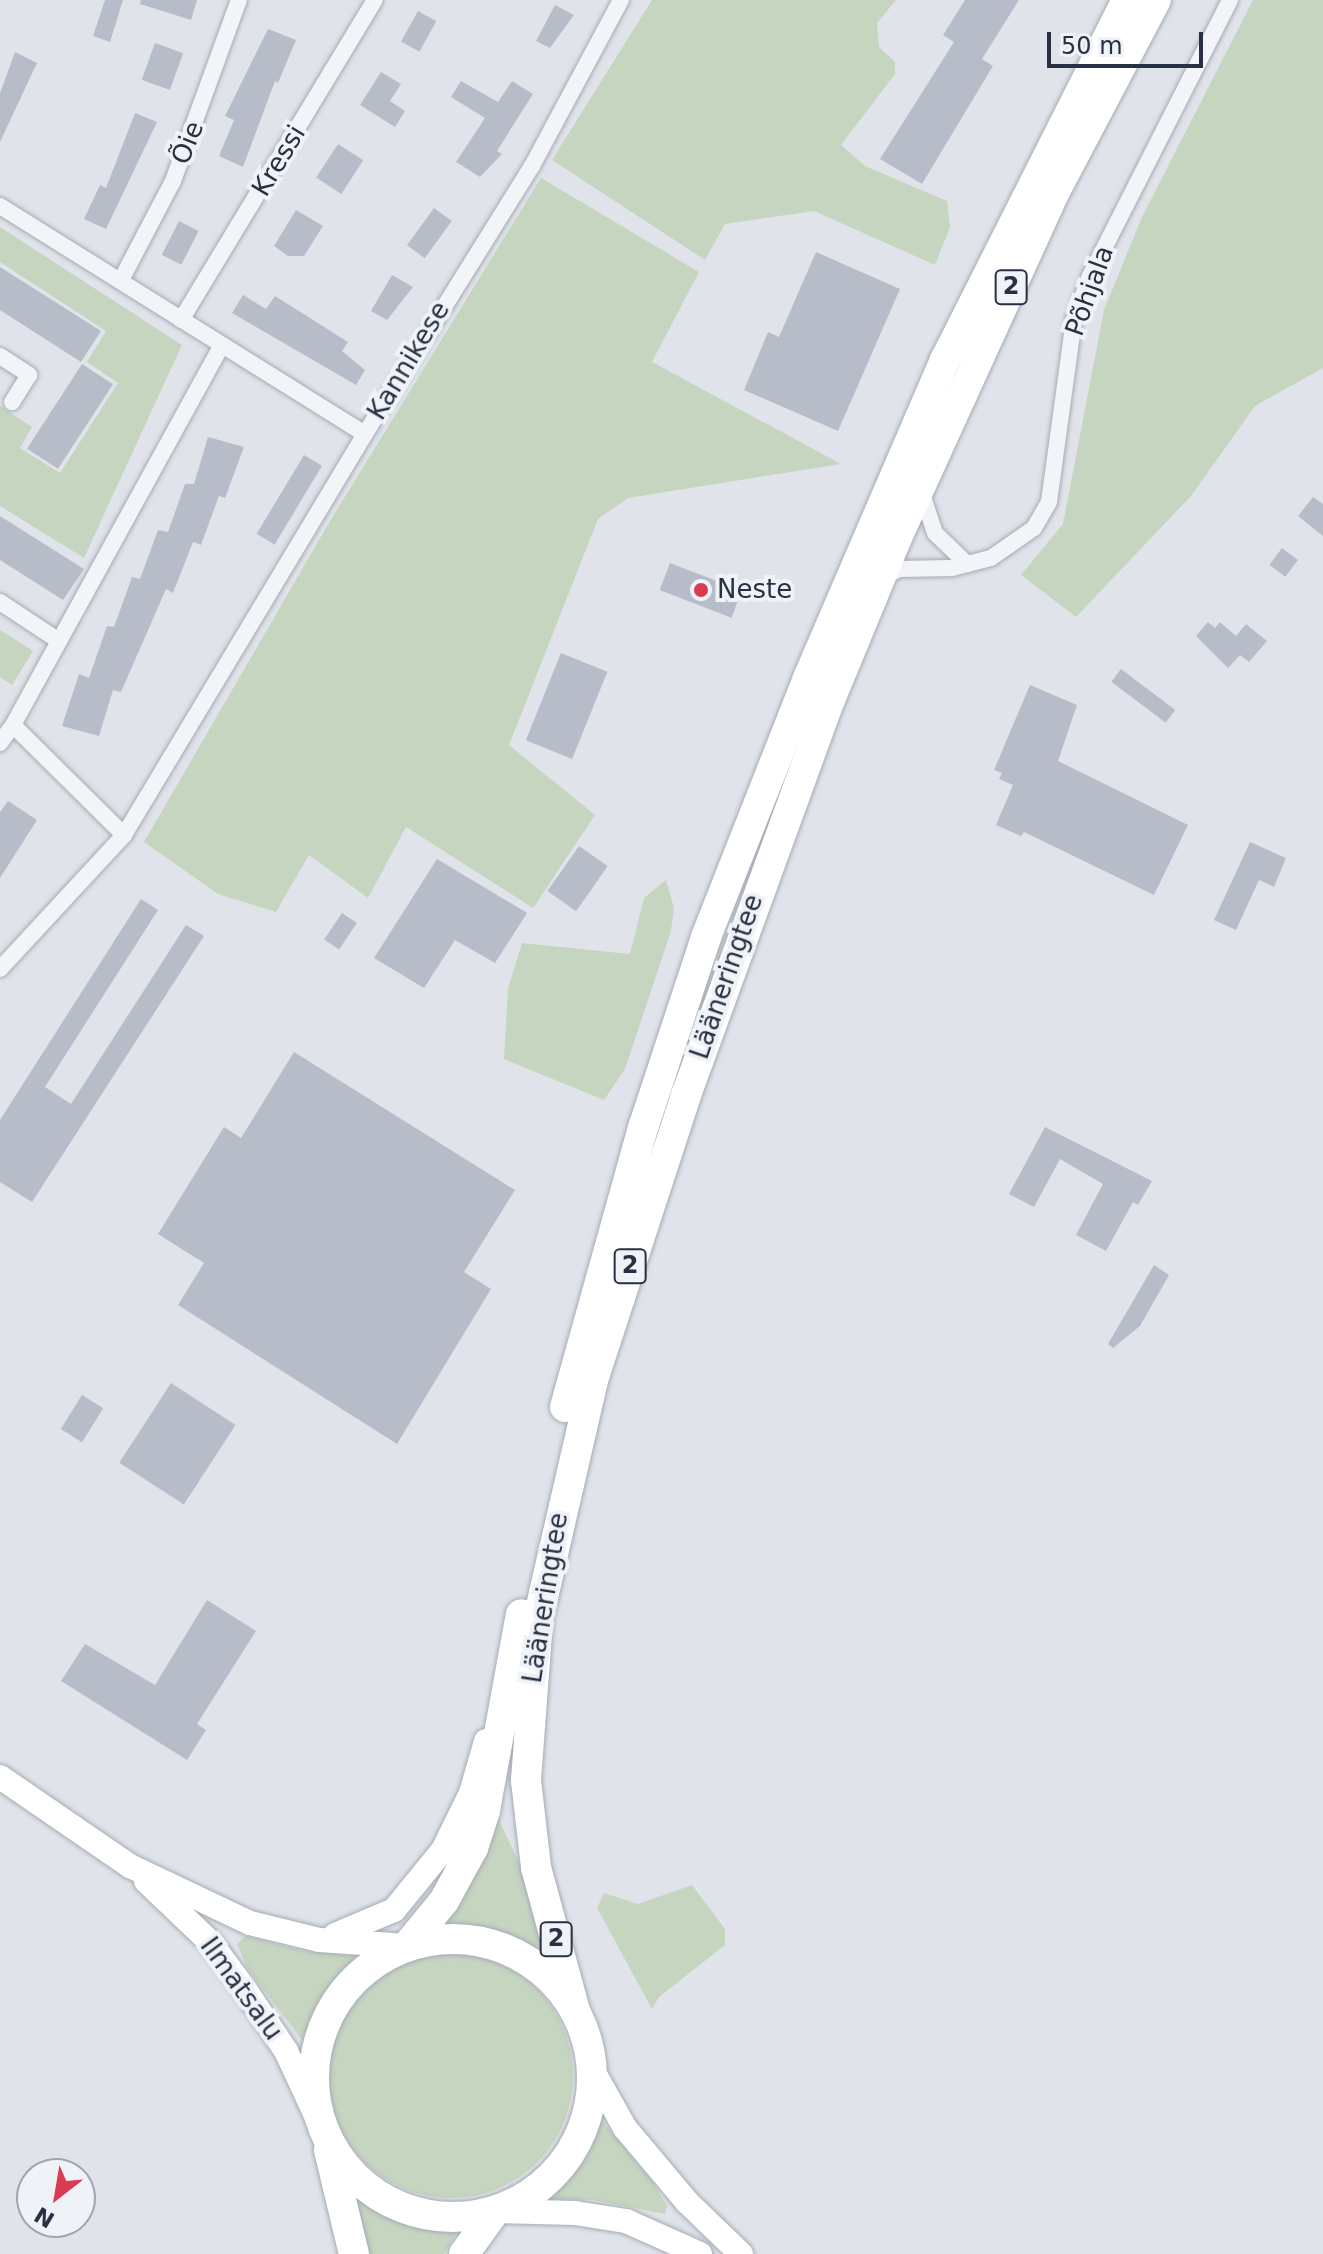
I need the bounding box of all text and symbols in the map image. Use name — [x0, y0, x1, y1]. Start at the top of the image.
scale bar — [1051, 16, 1207, 66]
text: 50 m — [1061, 32, 1123, 60]
street label: Õie — [165, 117, 211, 169]
street label: Kressi — [246, 120, 312, 202]
street label: Põhjala — [1059, 242, 1121, 340]
road number: 2 — [993, 267, 1029, 307]
street label: Kannikese — [362, 296, 456, 426]
place label: Neste — [717, 574, 792, 606]
marker: Neste — [692, 581, 710, 599]
street label: Lääneringtee — [684, 891, 770, 1063]
road number: 2 — [612, 1246, 648, 1286]
street label: Lääneringtee — [517, 1511, 575, 1685]
road number: 2 — [538, 1919, 574, 1959]
street label: Ilmatsalu — [193, 1931, 289, 2047]
north arrow — [16, 2158, 96, 2238]
text: N — [30, 2202, 59, 2233]

